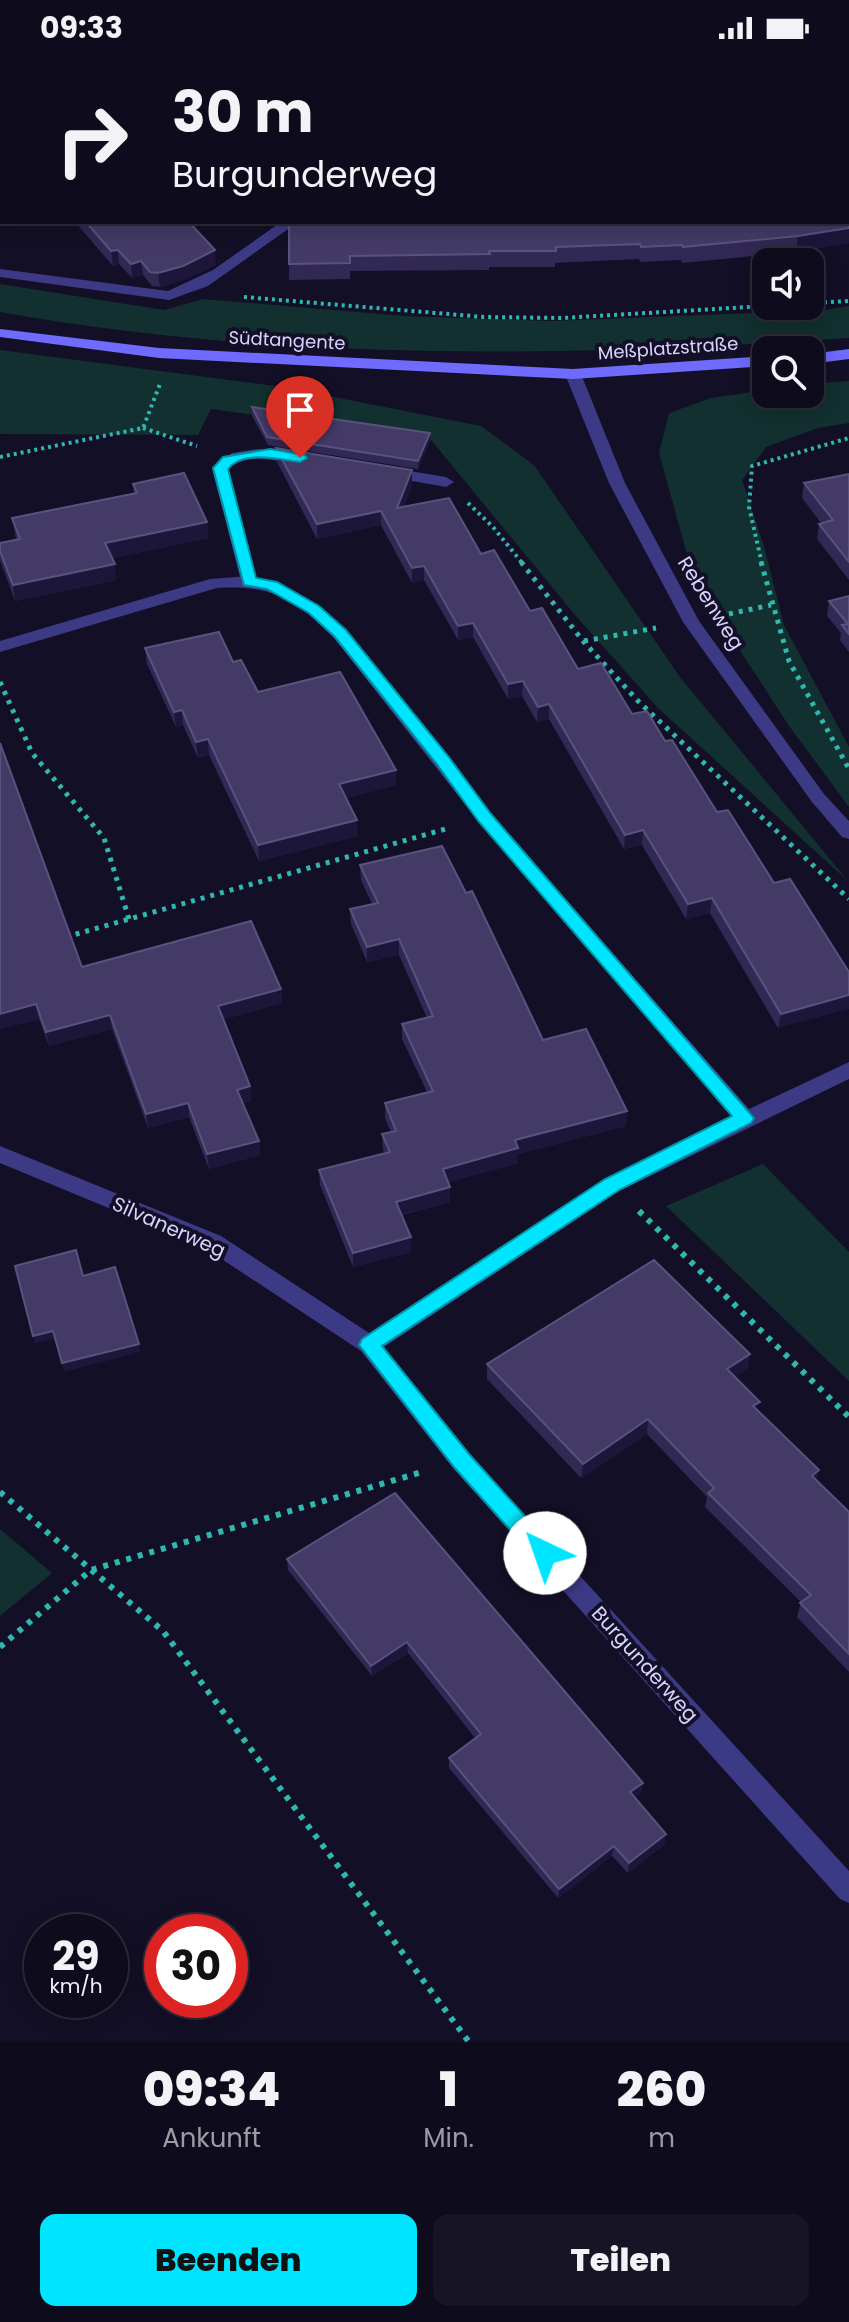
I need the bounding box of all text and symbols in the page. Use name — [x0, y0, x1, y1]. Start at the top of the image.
text: 09:33 — [40, 6, 123, 49]
text: 30 m — [172, 73, 314, 152]
icon: right — [40, 88, 144, 192]
text: Burgunderweg — [172, 149, 437, 200]
map controls — [752, 248, 824, 408]
button: sound — [752, 248, 824, 320]
street label: Südtangente — [228, 324, 346, 356]
street label: Meßplatzstraße — [597, 331, 739, 365]
button: search — [752, 336, 824, 408]
pin — [266, 376, 334, 458]
icon: arrive — [278, 388, 322, 432]
street label: Rebenweg — [671, 551, 751, 655]
street label: Silvanerweg — [108, 1190, 230, 1264]
position arrow — [503, 1511, 587, 1595]
street label: Burgunderweg — [585, 1600, 705, 1728]
speed limit sign: 30 — [144, 1914, 248, 2018]
text: 29 — [52, 1928, 100, 1984]
text: km/h — [49, 1972, 103, 2000]
text: 09:34 — [143, 2056, 280, 2123]
text: 1 — [439, 2056, 458, 2123]
text: 260 — [617, 2056, 706, 2123]
text: Ankunft — [162, 2120, 261, 2156]
text: Min. — [423, 2120, 474, 2156]
text: m — [648, 2120, 675, 2156]
button: Beenden — [40, 2214, 417, 2306]
button: Teilen — [433, 2214, 809, 2306]

